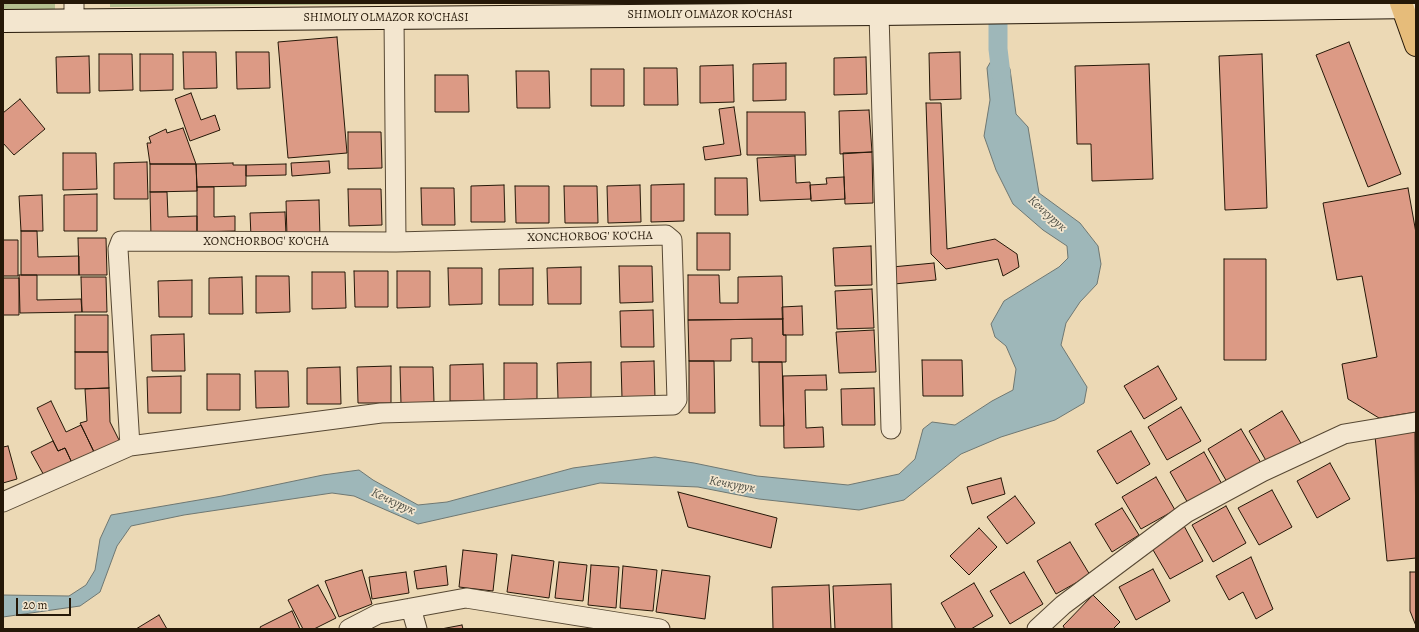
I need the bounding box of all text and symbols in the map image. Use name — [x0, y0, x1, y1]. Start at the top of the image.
street label: SHIMOLIY OLMAZOR KO'CHASI — [628, 8, 792, 22]
street label: SHIMOLIY OLMAZOR KO'CHASI — [304, 11, 468, 25]
water label: Кечкурук — [1024, 193, 1070, 235]
street label: XONCHORBOG' KO'CHA — [527, 229, 653, 245]
street label: XONCHORBOG' KO'CHA — [203, 235, 329, 249]
water label: Кечкурук — [708, 473, 756, 497]
water label: Кечкурук — [369, 485, 417, 519]
scale bar — [18, 590, 73, 616]
text: 20 m — [23, 597, 47, 613]

